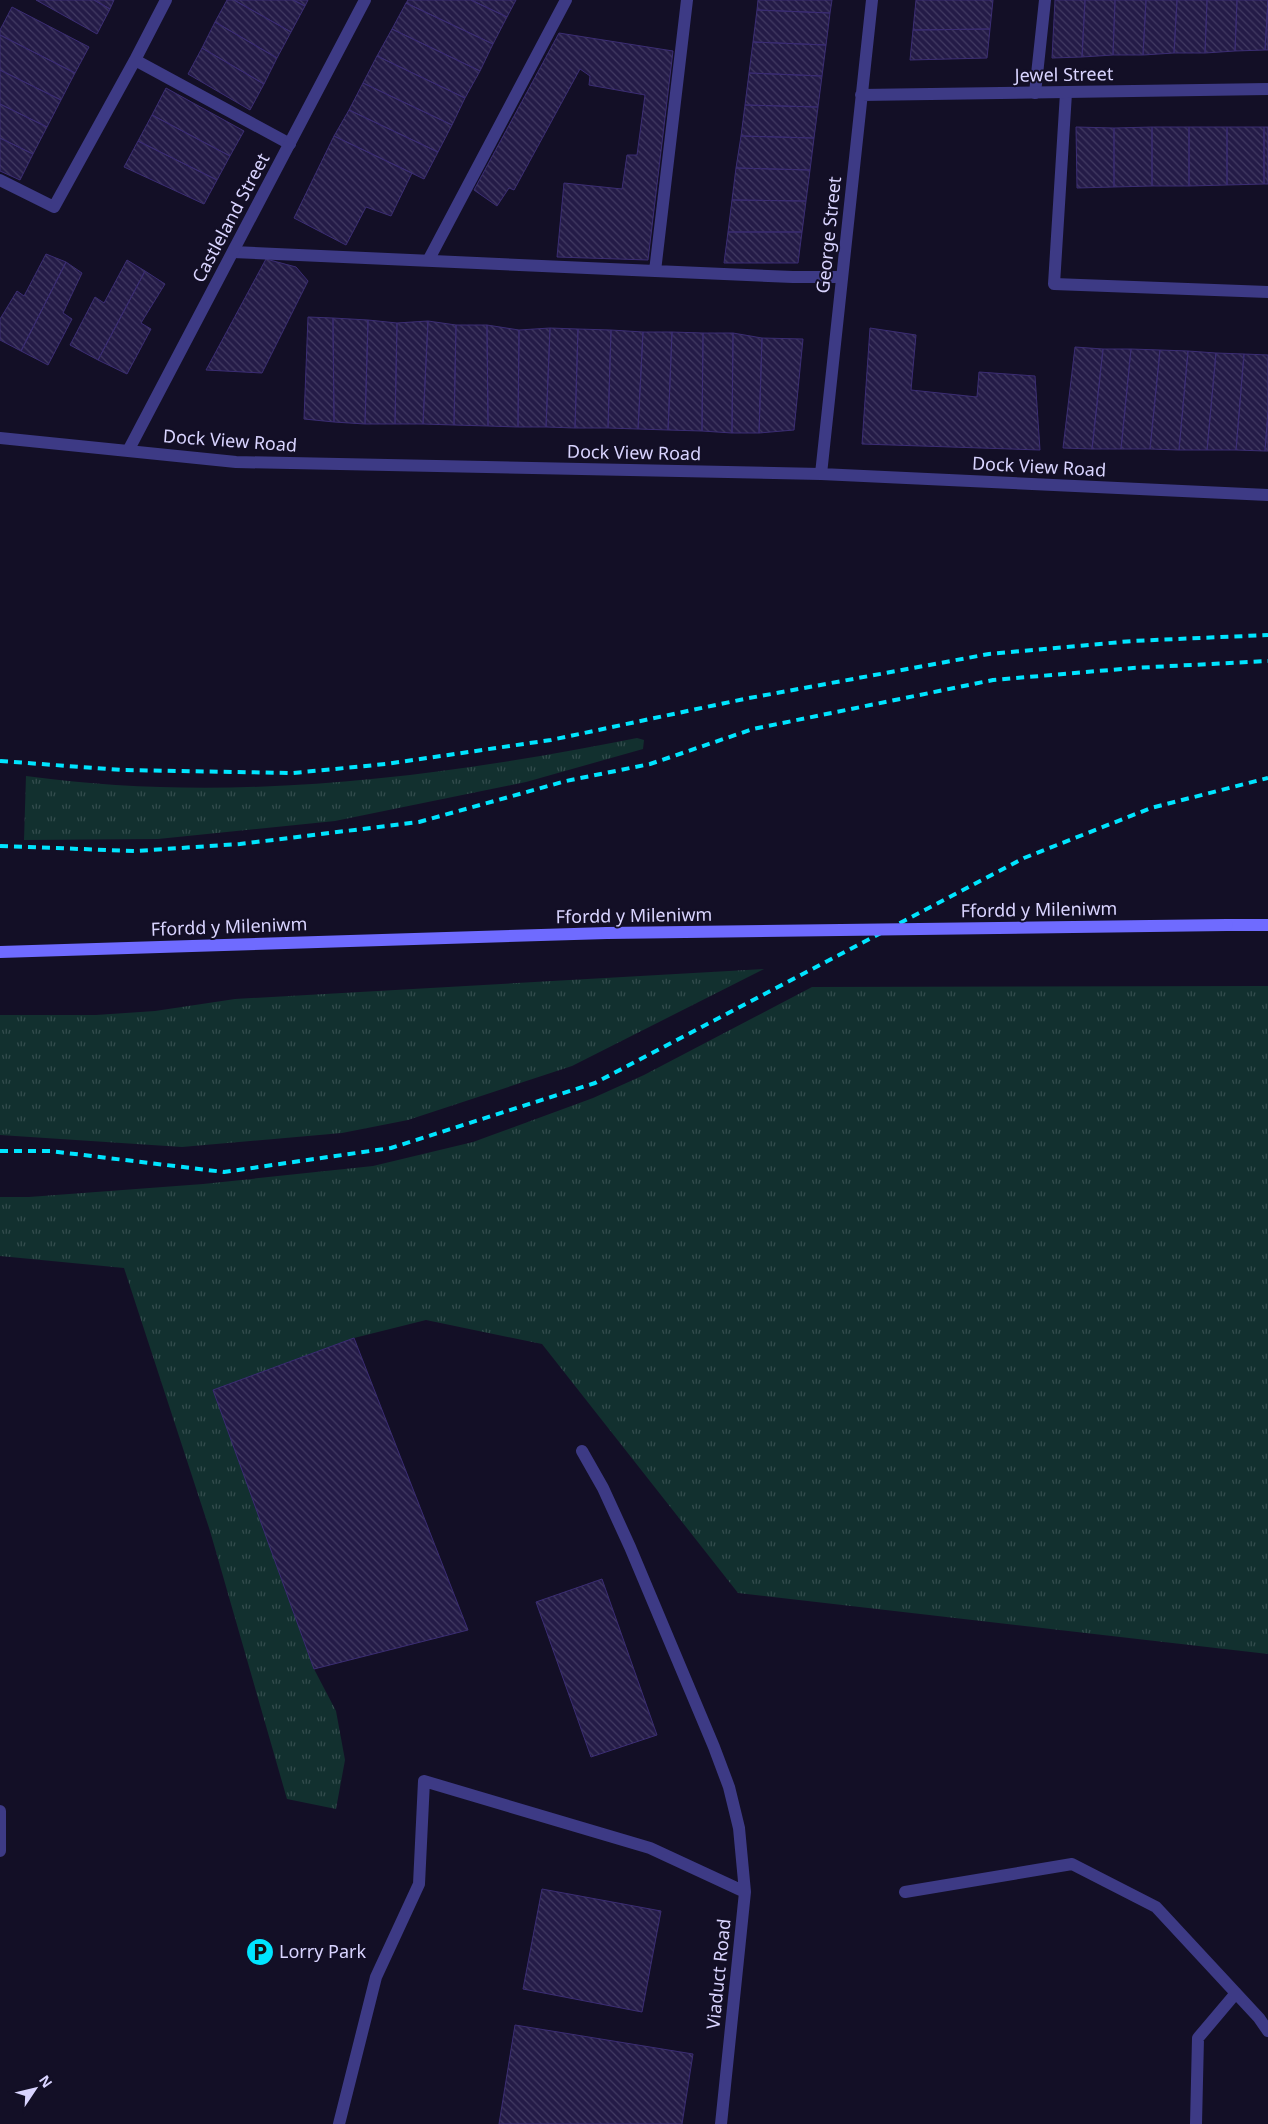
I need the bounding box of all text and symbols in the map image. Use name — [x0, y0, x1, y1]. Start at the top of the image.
street label: Jewel Street — [1012, 61, 1114, 87]
street label: Castleland Street — [186, 148, 275, 286]
street label: George Street — [810, 175, 846, 295]
street label: Dock View Road — [162, 423, 298, 457]
street label: Dock View Road — [567, 439, 701, 465]
street label: Dock View Road — [971, 451, 1107, 481]
street label: Ffordd y Mileniwm — [960, 896, 1118, 922]
street label: Ffordd y Mileniwm — [555, 902, 713, 928]
street label: Ffordd y Mileniwm — [150, 911, 308, 941]
street label: Viaduct Road — [700, 1918, 736, 2030]
parking icon: Lorry Park — [245, 1937, 275, 1967]
place label: Lorry Park — [279, 1939, 366, 1963]
north arrow — [10, 2064, 60, 2114]
text: N — [35, 2071, 57, 2091]

